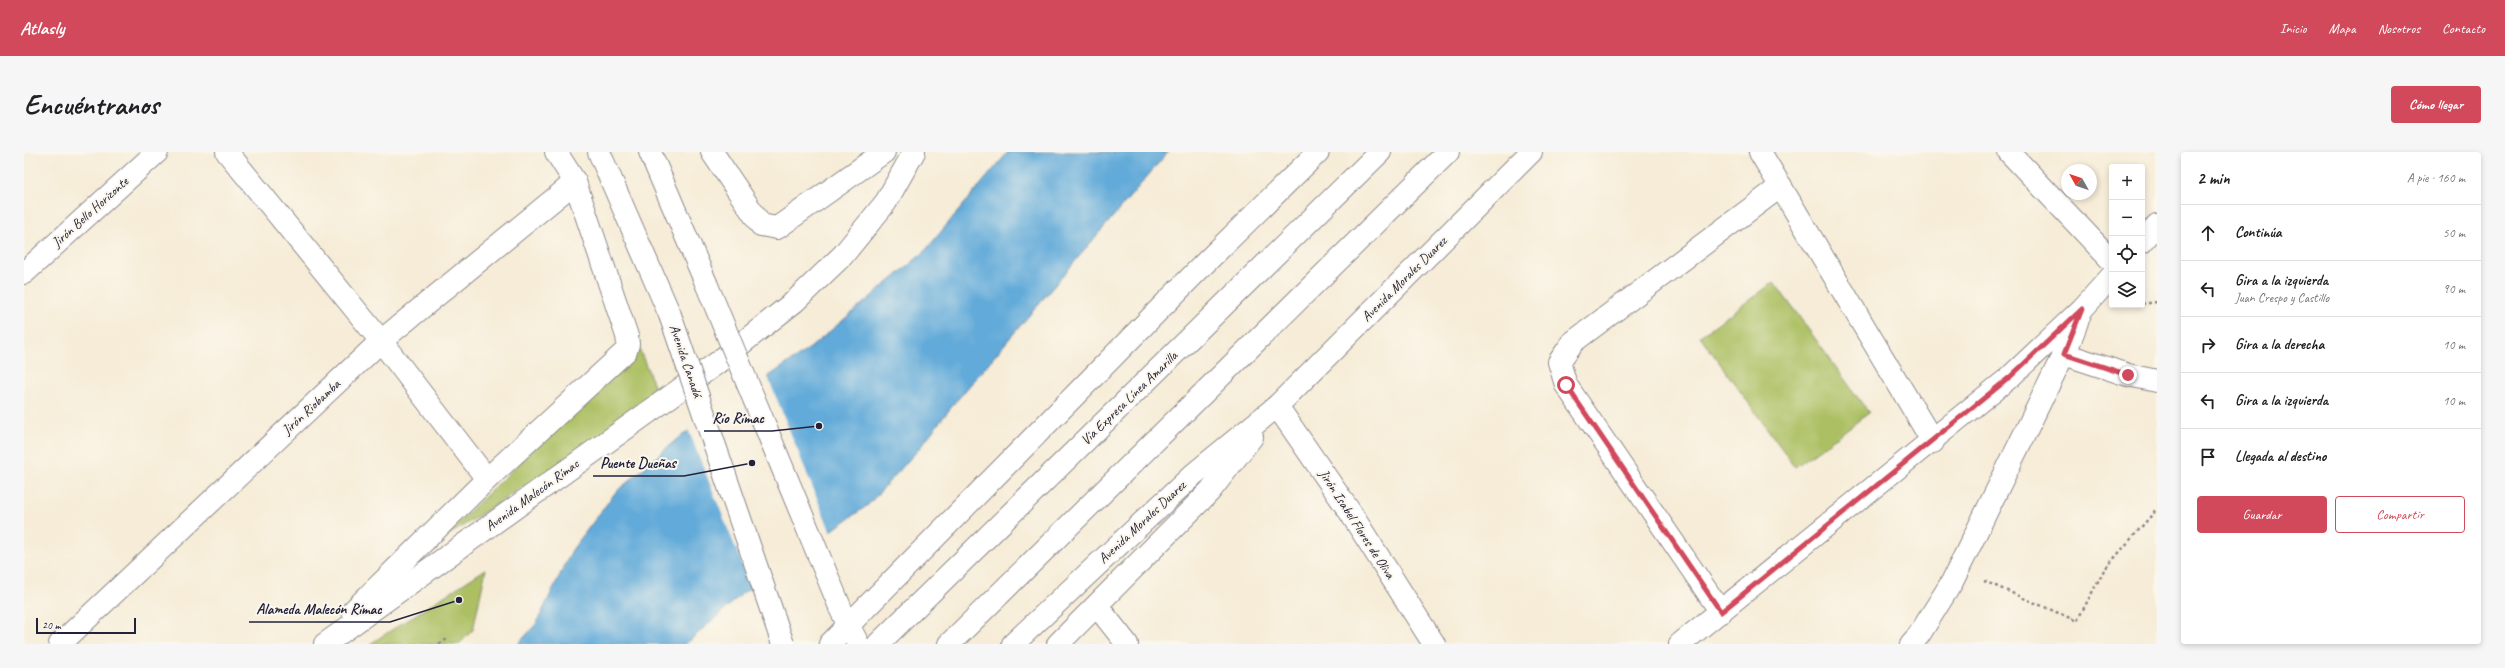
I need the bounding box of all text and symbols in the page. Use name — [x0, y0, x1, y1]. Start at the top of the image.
text: Atlasly — [20, 16, 64, 40]
text: Inicio — [2280, 20, 2307, 37]
text: Mapa — [2329, 20, 2356, 37]
text: Nosotros — [2378, 20, 2420, 37]
text: Contacto — [2442, 20, 2485, 37]
button: Cómo llegar — [2391, 86, 2481, 123]
text: Encuéntranos — [24, 87, 159, 122]
north arrow — [2061, 164, 2097, 200]
map controls — [2109, 164, 2145, 308]
button: + — [2109, 164, 2145, 200]
text: 2 min — [2197, 168, 2230, 189]
text: A pie · 160 m — [2407, 170, 2465, 186]
street label: Jirón Bello Horizonte — [48, 172, 133, 251]
button: − — [2109, 200, 2145, 236]
icon: ahead — [2197, 222, 2219, 244]
text: Continúa — [2235, 223, 2282, 242]
text: 50 m — [2443, 225, 2465, 241]
street label: Avenida Morales Duarez — [1358, 232, 1451, 325]
button: locate — [2109, 236, 2145, 272]
text: Gira a la izquierda — [2235, 271, 2328, 290]
button: layers — [2109, 272, 2145, 308]
icon: left — [2197, 278, 2219, 300]
text: 90 m — [2443, 281, 2465, 297]
text: Juan Crespo y Castillo — [2235, 290, 2329, 306]
street label: Avenida Canadá — [666, 322, 707, 401]
icon: right — [2197, 334, 2219, 356]
text: Gira a la derecha — [2235, 335, 2324, 354]
text: 10 m — [2443, 337, 2465, 353]
street label: Vía Expresa Línea Amarilla — [1077, 347, 1182, 449]
route end — [2119, 366, 2137, 384]
street label: Jirón Riobamba — [278, 375, 344, 439]
route start — [1557, 376, 1575, 394]
icon: left — [2197, 390, 2219, 412]
text: Gira a la izquierda — [2235, 391, 2328, 410]
text: 10 m — [2443, 393, 2465, 409]
callout: Río Rímac — [704, 404, 772, 431]
text: Río Rímac — [712, 409, 764, 428]
icon: arrive — [2197, 446, 2219, 468]
text: Llegada al destino — [2235, 447, 2326, 466]
callout: Puente Dueñas — [593, 449, 684, 476]
text: Puente Dueñas — [600, 454, 678, 473]
street label: Avenida Malecón Rímac — [482, 455, 583, 535]
street label: Jirón Isabel Flores de Oliva — [1315, 465, 1399, 583]
street label: Avenida Morales Duarez — [1095, 476, 1190, 567]
button: Guardar — [2197, 496, 2327, 533]
button: Compartir — [2335, 496, 2465, 533]
callout: Alameda Malecón Rímac — [249, 595, 390, 622]
text: Alameda Malecón Rímac — [256, 600, 382, 619]
scale bar — [36, 616, 136, 635]
text: 20 m — [42, 618, 61, 632]

